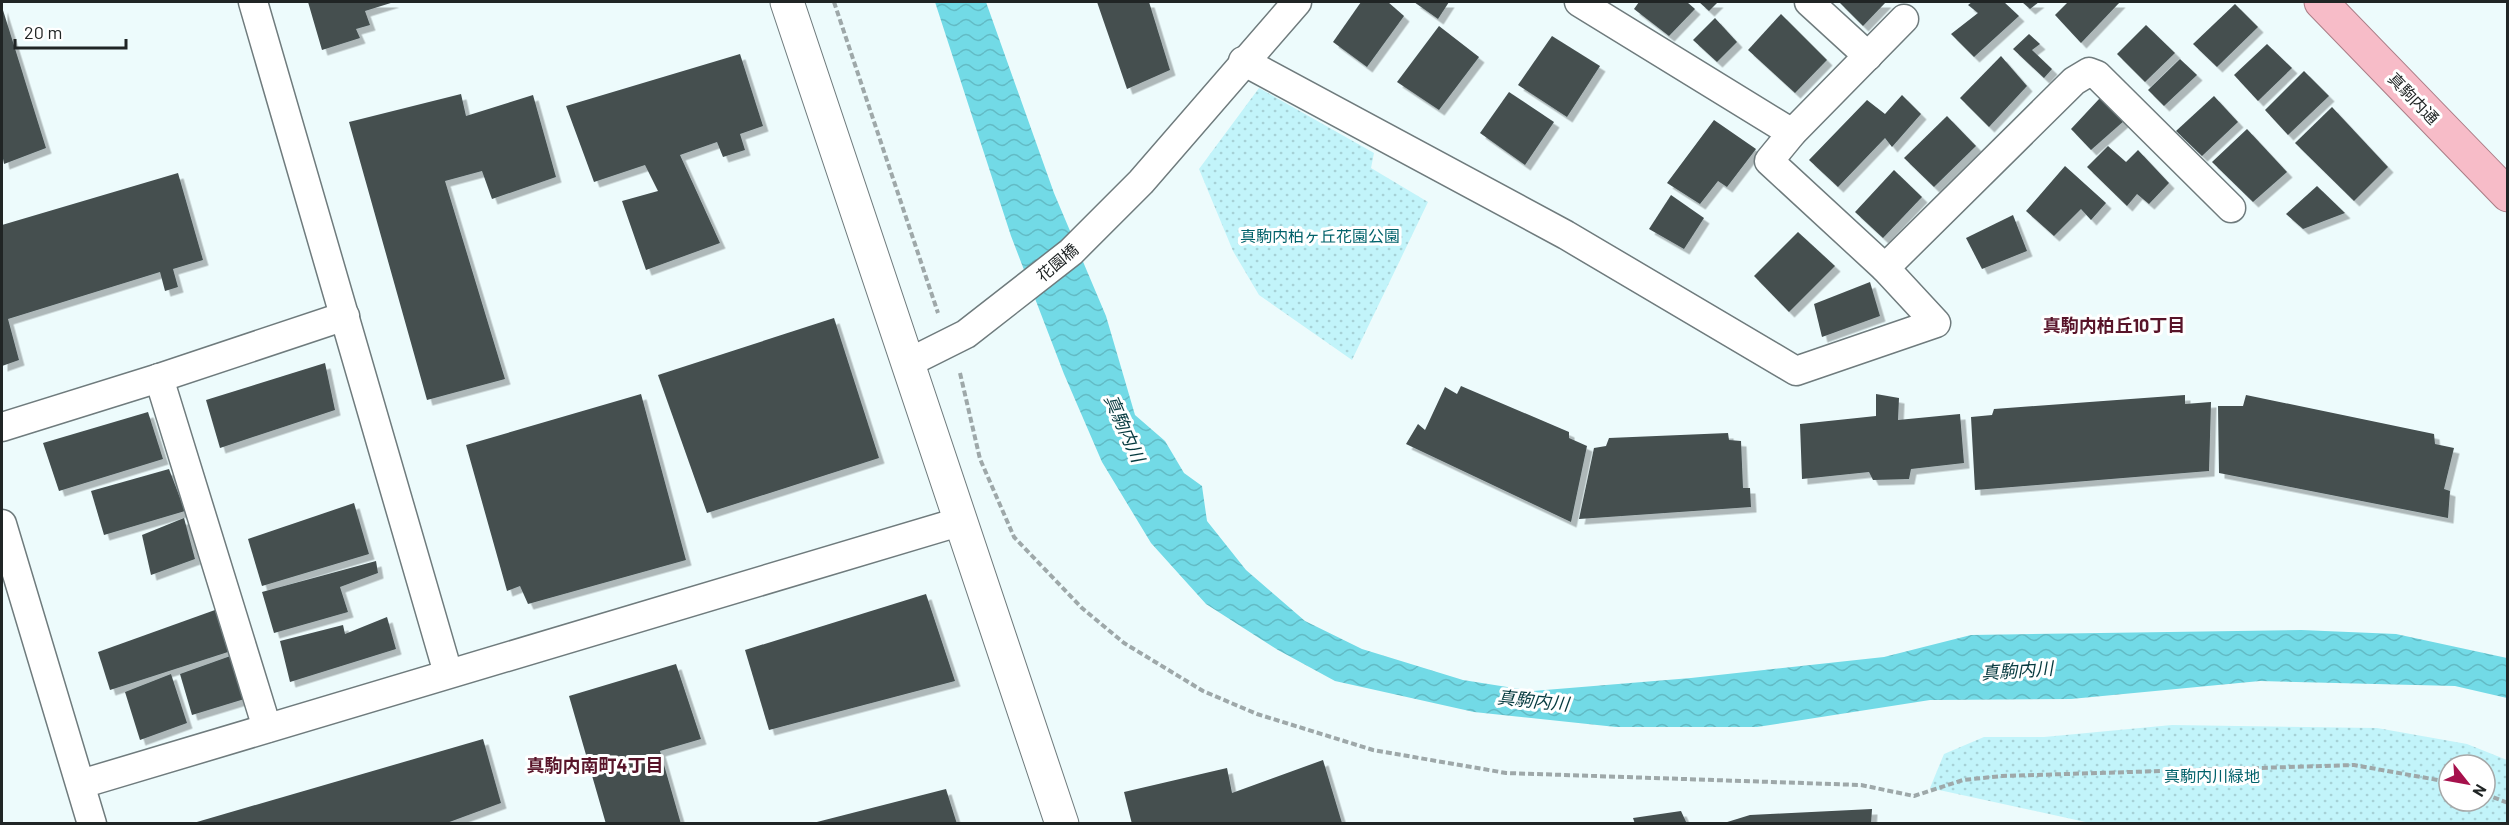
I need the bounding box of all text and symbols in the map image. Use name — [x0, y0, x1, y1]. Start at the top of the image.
scale bar — [15, 12, 126, 50]
text: 20 m — [24, 21, 62, 43]
street label: 真駒内通 — [2385, 68, 2443, 128]
park label: 真駒内柏ヶ丘花園公園 — [1240, 226, 1400, 245]
street label: 花園橋 — [1033, 239, 1081, 285]
district label: 真駒内柏丘10丁目 — [2043, 314, 2185, 336]
water label: 真駒内川 — [1100, 391, 1151, 467]
water label: 真駒内川 — [1980, 656, 2056, 683]
water label: 真駒内川 — [1496, 685, 1572, 715]
north arrow — [2437, 753, 2497, 813]
district label: 真駒内南町4丁目 — [527, 754, 663, 776]
park label: 真駒内川緑地 — [2164, 766, 2260, 785]
text: N — [2469, 782, 2491, 800]

